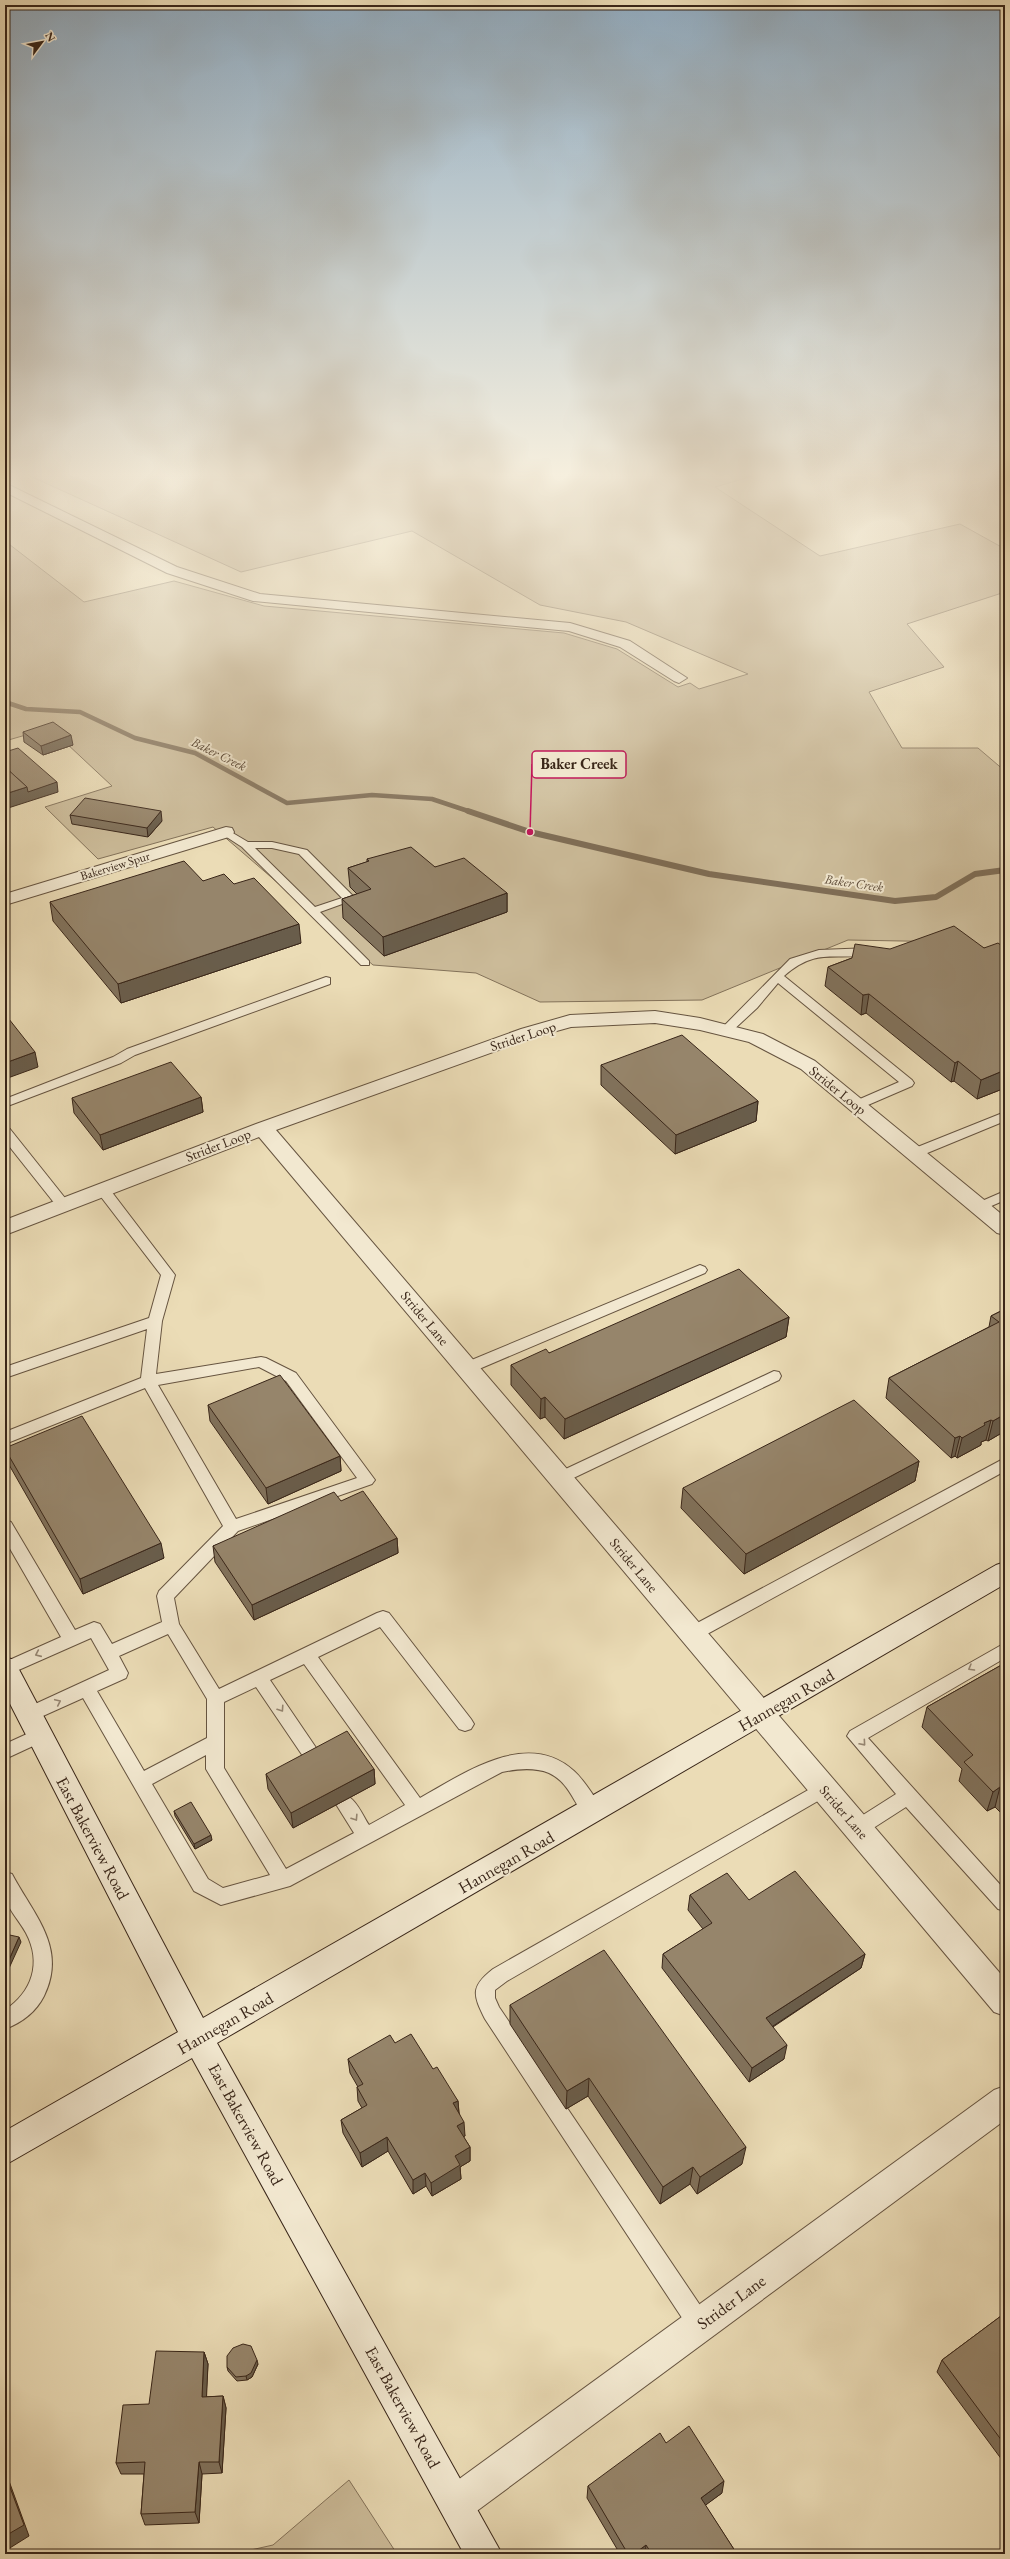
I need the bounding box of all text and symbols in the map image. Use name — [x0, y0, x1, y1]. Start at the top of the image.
north arrow — [22, 22, 62, 62]
text: N — [42, 29, 59, 44]
water label: Baker Creek — [188, 733, 249, 775]
callout: Baker Creek — [532, 751, 626, 778]
text: Baker Creek — [540, 754, 618, 773]
street label: Bakerview Spur — [78, 848, 152, 884]
water label: Baker Creek — [823, 870, 884, 896]
street label: Strider Loop — [488, 1017, 558, 1055]
street label: Strider Loop — [806, 1062, 870, 1118]
street label: Strider Loop — [183, 1124, 253, 1166]
street label: Strider Lane — [397, 1287, 453, 1349]
street label: Strider Lane — [606, 1534, 662, 1596]
one-way arrow — [35, 1649, 43, 1657]
street label: Hannegan Road — [734, 1663, 838, 1736]
one-way arrow — [968, 1664, 975, 1671]
one-way arrow — [53, 1699, 61, 1707]
one-way arrow — [276, 1705, 284, 1712]
one-way arrow — [858, 1739, 865, 1746]
street label: East Bakerview Road — [51, 1773, 135, 1904]
street label: Strider Lane — [816, 1781, 873, 1843]
one-way arrow — [350, 1814, 357, 1821]
street label: Hannegan Road — [454, 1825, 558, 1898]
street label: Hannegan Road — [173, 1986, 277, 2059]
street label: East Bakerview Road — [203, 2059, 289, 2189]
street label: Strider Lane — [692, 2269, 770, 2334]
street label: East Bakerview Road — [360, 2342, 446, 2472]

